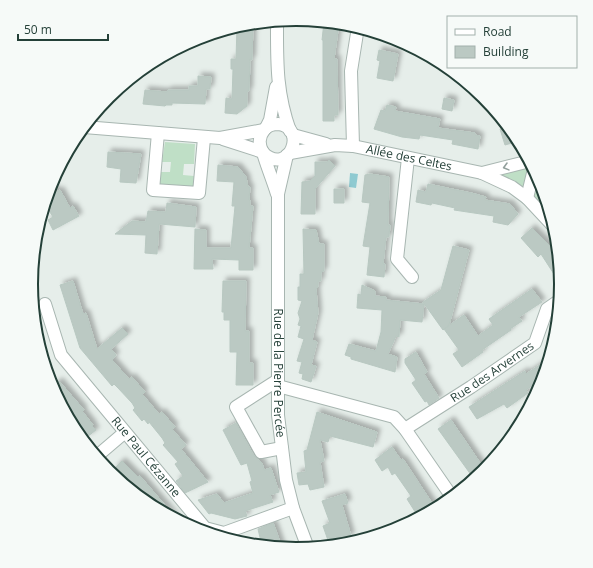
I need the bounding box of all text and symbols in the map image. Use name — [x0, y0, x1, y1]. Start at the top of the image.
scale bar — [18, 16, 108, 42]
legend — [447, 16, 577, 68]
text: 50 m — [24, 21, 52, 38]
text: Road — [483, 23, 512, 40]
text: Building — [483, 43, 529, 60]
street label: Allée des Celtes — [365, 140, 454, 175]
one-way arrow — [503, 162, 510, 171]
street label: Rue de la Pierre Percée — [270, 308, 290, 439]
street label: Rue des Arvernes — [447, 337, 537, 406]
street label: Rue Paul Cézanne — [108, 413, 185, 501]

